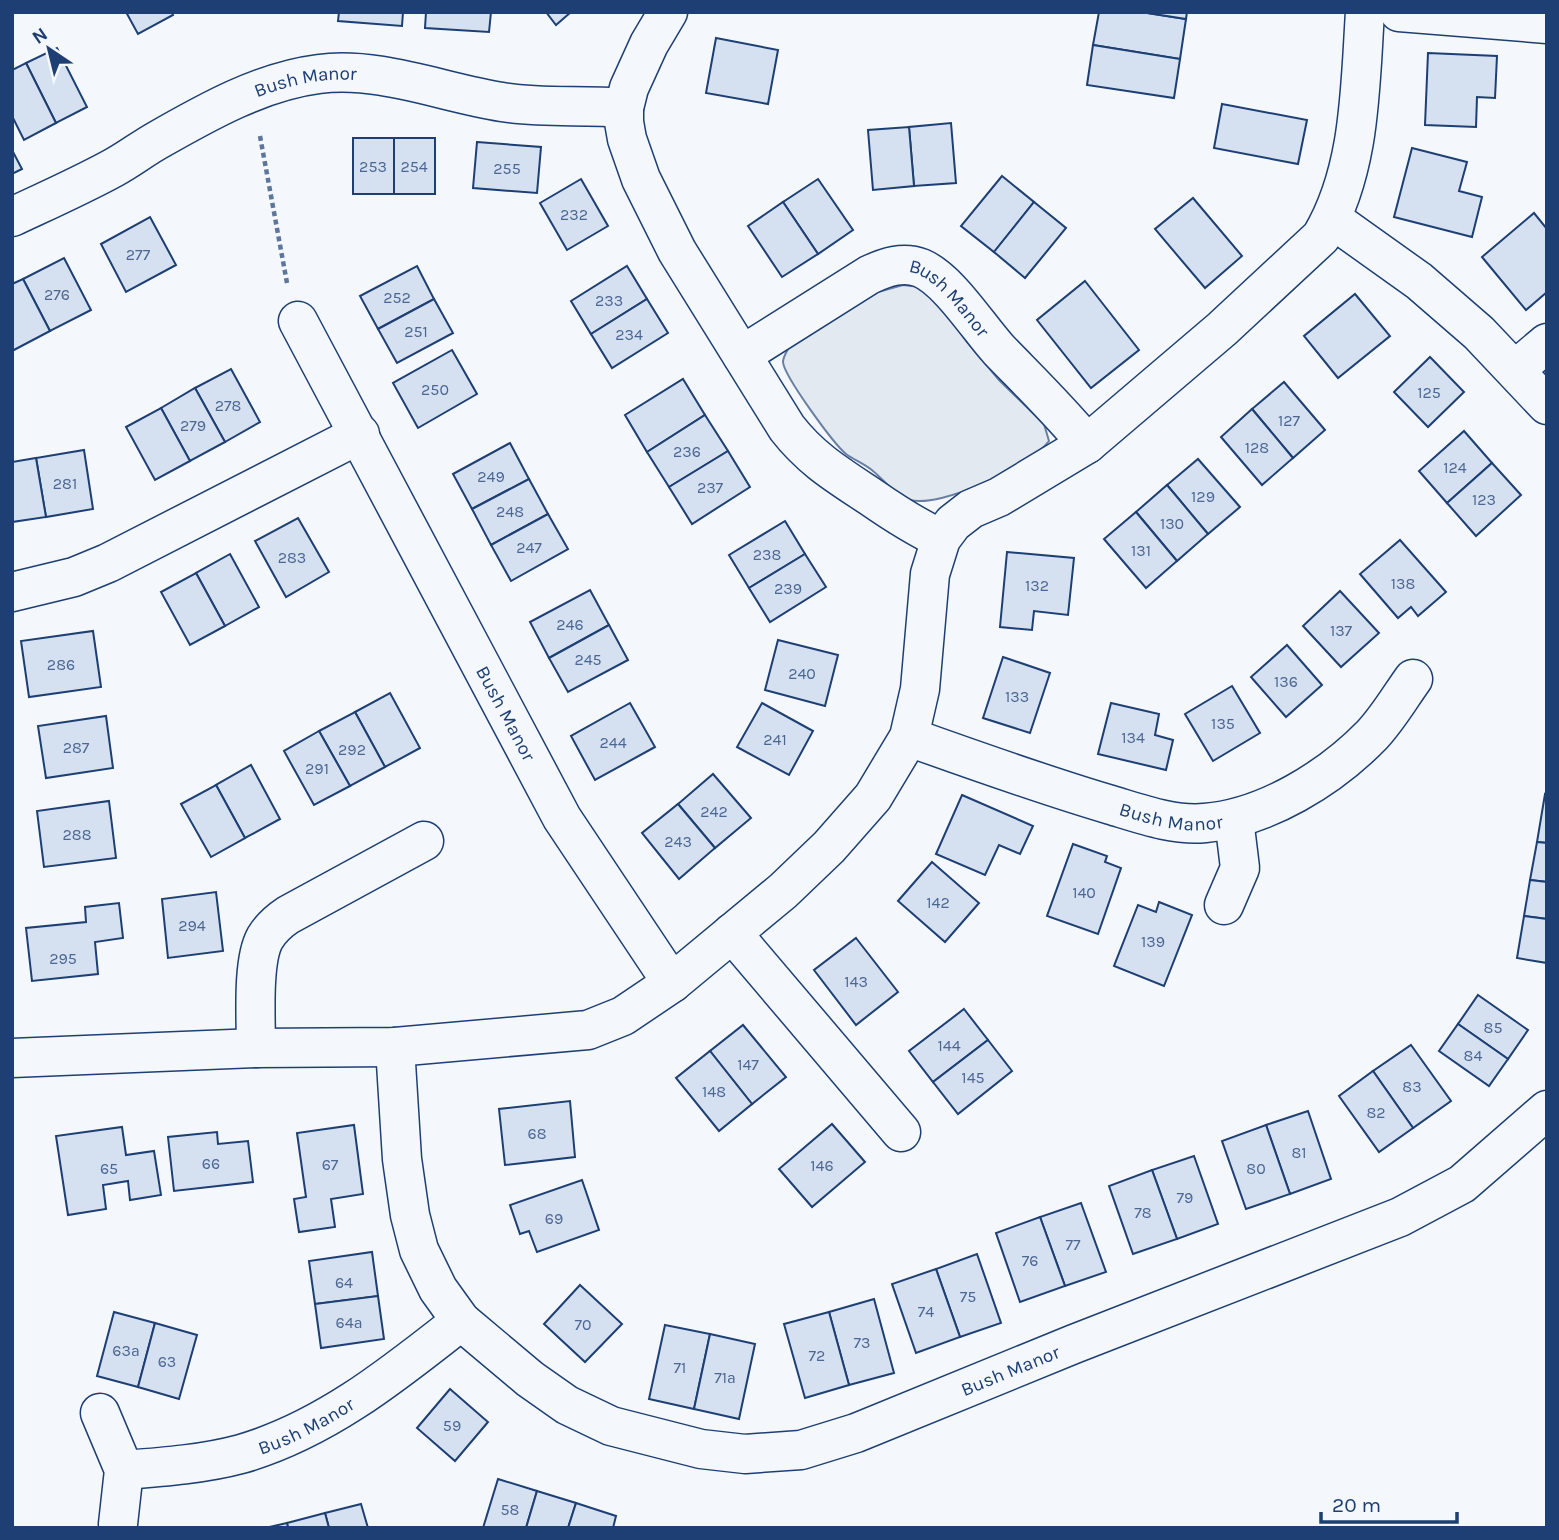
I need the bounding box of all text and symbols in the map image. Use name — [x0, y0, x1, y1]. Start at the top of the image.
north arrow — [14, 14, 84, 84]
text: N — [28, 23, 52, 49]
street label: Bush Manor — [251, 62, 357, 102]
house number: 253 — [359, 157, 387, 176]
house number: 254 — [400, 157, 428, 176]
house number: 255 — [493, 159, 521, 178]
house number: 232 — [560, 205, 588, 224]
house number: 277 — [126, 245, 151, 264]
street label: Bush Manor — [907, 255, 994, 342]
house number: 276 — [44, 285, 70, 304]
house number: 252 — [383, 288, 411, 307]
house number: 233 — [595, 291, 623, 310]
house number: 251 — [404, 322, 428, 341]
house number: 234 — [615, 325, 643, 344]
house number: 250 — [421, 380, 449, 399]
house number: 125 — [1417, 383, 1441, 402]
house number: 278 — [215, 396, 241, 415]
house number: 127 — [1278, 411, 1301, 430]
house number: 279 — [180, 416, 206, 435]
house number: 128 — [1245, 438, 1269, 457]
house number: 236 — [673, 442, 701, 461]
house number: 124 — [1443, 458, 1467, 477]
house number: 249 — [477, 467, 505, 486]
house number: 281 — [53, 474, 77, 493]
house number: 237 — [697, 478, 724, 497]
house number: 129 — [1191, 487, 1215, 506]
house number: 123 — [1472, 490, 1496, 509]
house number: 248 — [496, 502, 524, 521]
house number: 130 — [1160, 514, 1184, 533]
house number: 247 — [516, 538, 542, 557]
house number: 131 — [1131, 541, 1151, 560]
house number: 238 — [753, 545, 781, 564]
house number: 283 — [278, 548, 306, 567]
house number: 138 — [1391, 574, 1415, 593]
house number: 132 — [1025, 576, 1049, 595]
house number: 239 — [774, 579, 802, 598]
house number: 246 — [556, 615, 584, 634]
house number: 137 — [1330, 621, 1353, 640]
house number: 245 — [574, 650, 602, 669]
house number: 286 — [47, 655, 75, 674]
street label: Bush Manor — [471, 662, 540, 765]
house number: 240 — [788, 664, 816, 683]
house number: 136 — [1274, 672, 1298, 691]
house number: 133 — [1005, 687, 1029, 706]
house number: 135 — [1211, 714, 1235, 733]
house number: 134 — [1121, 728, 1145, 747]
house number: 241 — [763, 730, 787, 749]
house number: 244 — [599, 733, 627, 752]
house number: 287 — [63, 738, 90, 757]
house number: 292 — [338, 740, 366, 759]
house number: 291 — [305, 759, 329, 778]
street label: Bush Manor — [1116, 798, 1225, 836]
house number: 242 — [700, 802, 728, 821]
house number: 288 — [63, 825, 91, 844]
house number: 243 — [664, 832, 692, 851]
house number: 140 — [1072, 883, 1096, 902]
house number: 142 — [926, 893, 950, 912]
house number: 294 — [178, 916, 206, 935]
house number: 139 — [1141, 932, 1165, 951]
house number: 295 — [49, 949, 77, 968]
house number: 143 — [844, 972, 868, 991]
house number: 85 — [1484, 1018, 1502, 1037]
house number: 144 — [937, 1036, 961, 1055]
house number: 84 — [1464, 1046, 1482, 1065]
house number: 147 — [737, 1055, 759, 1074]
house number: 145 — [961, 1068, 985, 1087]
house number: 83 — [1402, 1077, 1422, 1096]
house number: 148 — [702, 1082, 726, 1101]
house number: 82 — [1366, 1103, 1386, 1122]
house number: 68 — [528, 1124, 547, 1143]
house number: 81 — [1291, 1143, 1307, 1162]
house number: 66 — [202, 1154, 220, 1173]
house number: 67 — [322, 1155, 339, 1174]
house number: 146 — [810, 1156, 834, 1175]
house number: 65 — [100, 1159, 118, 1178]
house number: 80 — [1246, 1159, 1266, 1178]
house number: 79 — [1177, 1188, 1193, 1207]
house number: 78 — [1134, 1203, 1152, 1222]
house number: 69 — [545, 1209, 563, 1228]
house number: 77 — [1065, 1235, 1081, 1254]
house number: 76 — [1022, 1251, 1038, 1270]
house number: 64 — [335, 1273, 353, 1292]
house number: 75 — [960, 1287, 976, 1306]
house number: 74 — [918, 1302, 934, 1321]
house number: 64a — [336, 1313, 362, 1332]
house number: 70 — [574, 1315, 592, 1334]
house number: 73 — [854, 1333, 870, 1352]
house number: 63a — [112, 1341, 140, 1360]
street label: Bush Manor — [958, 1341, 1063, 1401]
house number: 72 — [809, 1346, 825, 1365]
house number: 63 — [158, 1352, 176, 1371]
house number: 71 — [674, 1358, 686, 1377]
house number: 71a — [714, 1368, 736, 1387]
street label: Bush Manor — [255, 1393, 358, 1460]
house number: 59 — [443, 1416, 461, 1435]
scale bar — [1321, 1480, 1458, 1524]
text: 20 m — [1332, 1493, 1381, 1517]
house number: 58 — [501, 1500, 519, 1519]

